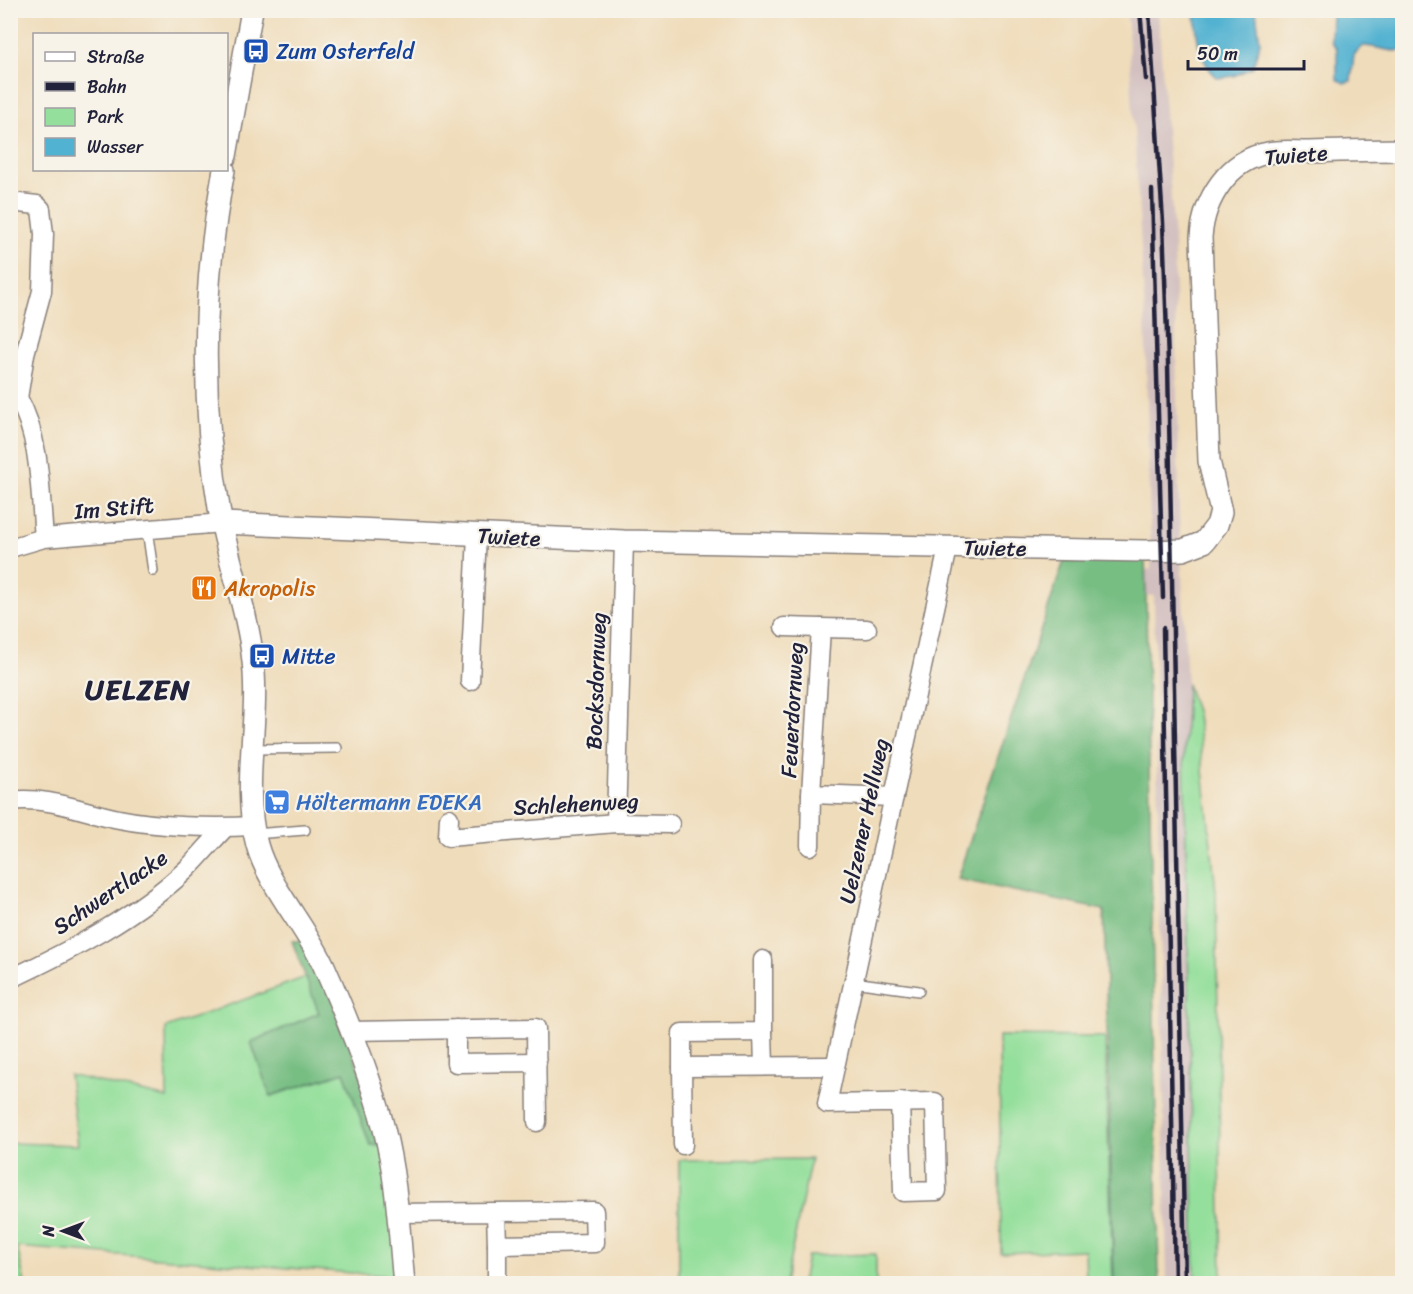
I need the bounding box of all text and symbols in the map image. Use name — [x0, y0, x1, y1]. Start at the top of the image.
place label: Zum Osterfeld — [276, 32, 415, 71]
legend — [33, 33, 228, 171]
scale bar — [1188, 33, 1304, 71]
bus stop icon: Zum Osterfeld — [241, 36, 271, 66]
text: 50 m — [1197, 38, 1238, 70]
text: Straße — [87, 41, 144, 73]
text: Bahn — [87, 71, 127, 103]
text: Park — [87, 101, 124, 133]
text: Wasser — [87, 131, 145, 163]
street label: Twiete — [1263, 133, 1329, 177]
street label: Im Stift — [72, 485, 156, 531]
street label: Twiete — [476, 516, 542, 558]
street label: Twiete — [963, 528, 1027, 568]
place label: Akropolis — [223, 569, 316, 608]
restaurant icon: Akropolis — [189, 573, 219, 603]
street label: Bocksdornweg — [574, 612, 618, 750]
place label: Mitte — [282, 637, 336, 676]
bus stop icon: Mitte — [247, 641, 277, 671]
street label: Feuerdornweg — [769, 641, 815, 779]
district label: UELZEN — [85, 665, 191, 714]
street label: Uelzener Hellweg — [827, 735, 901, 907]
street label: Schlehenweg — [512, 781, 640, 827]
place label: Höltermann EDEKA — [296, 783, 482, 822]
supermarket icon: Höltermann EDEKA — [262, 787, 292, 817]
street label: Schwertlacke — [44, 839, 176, 945]
north arrow — [33, 1201, 93, 1261]
text: N — [34, 1225, 63, 1238]

